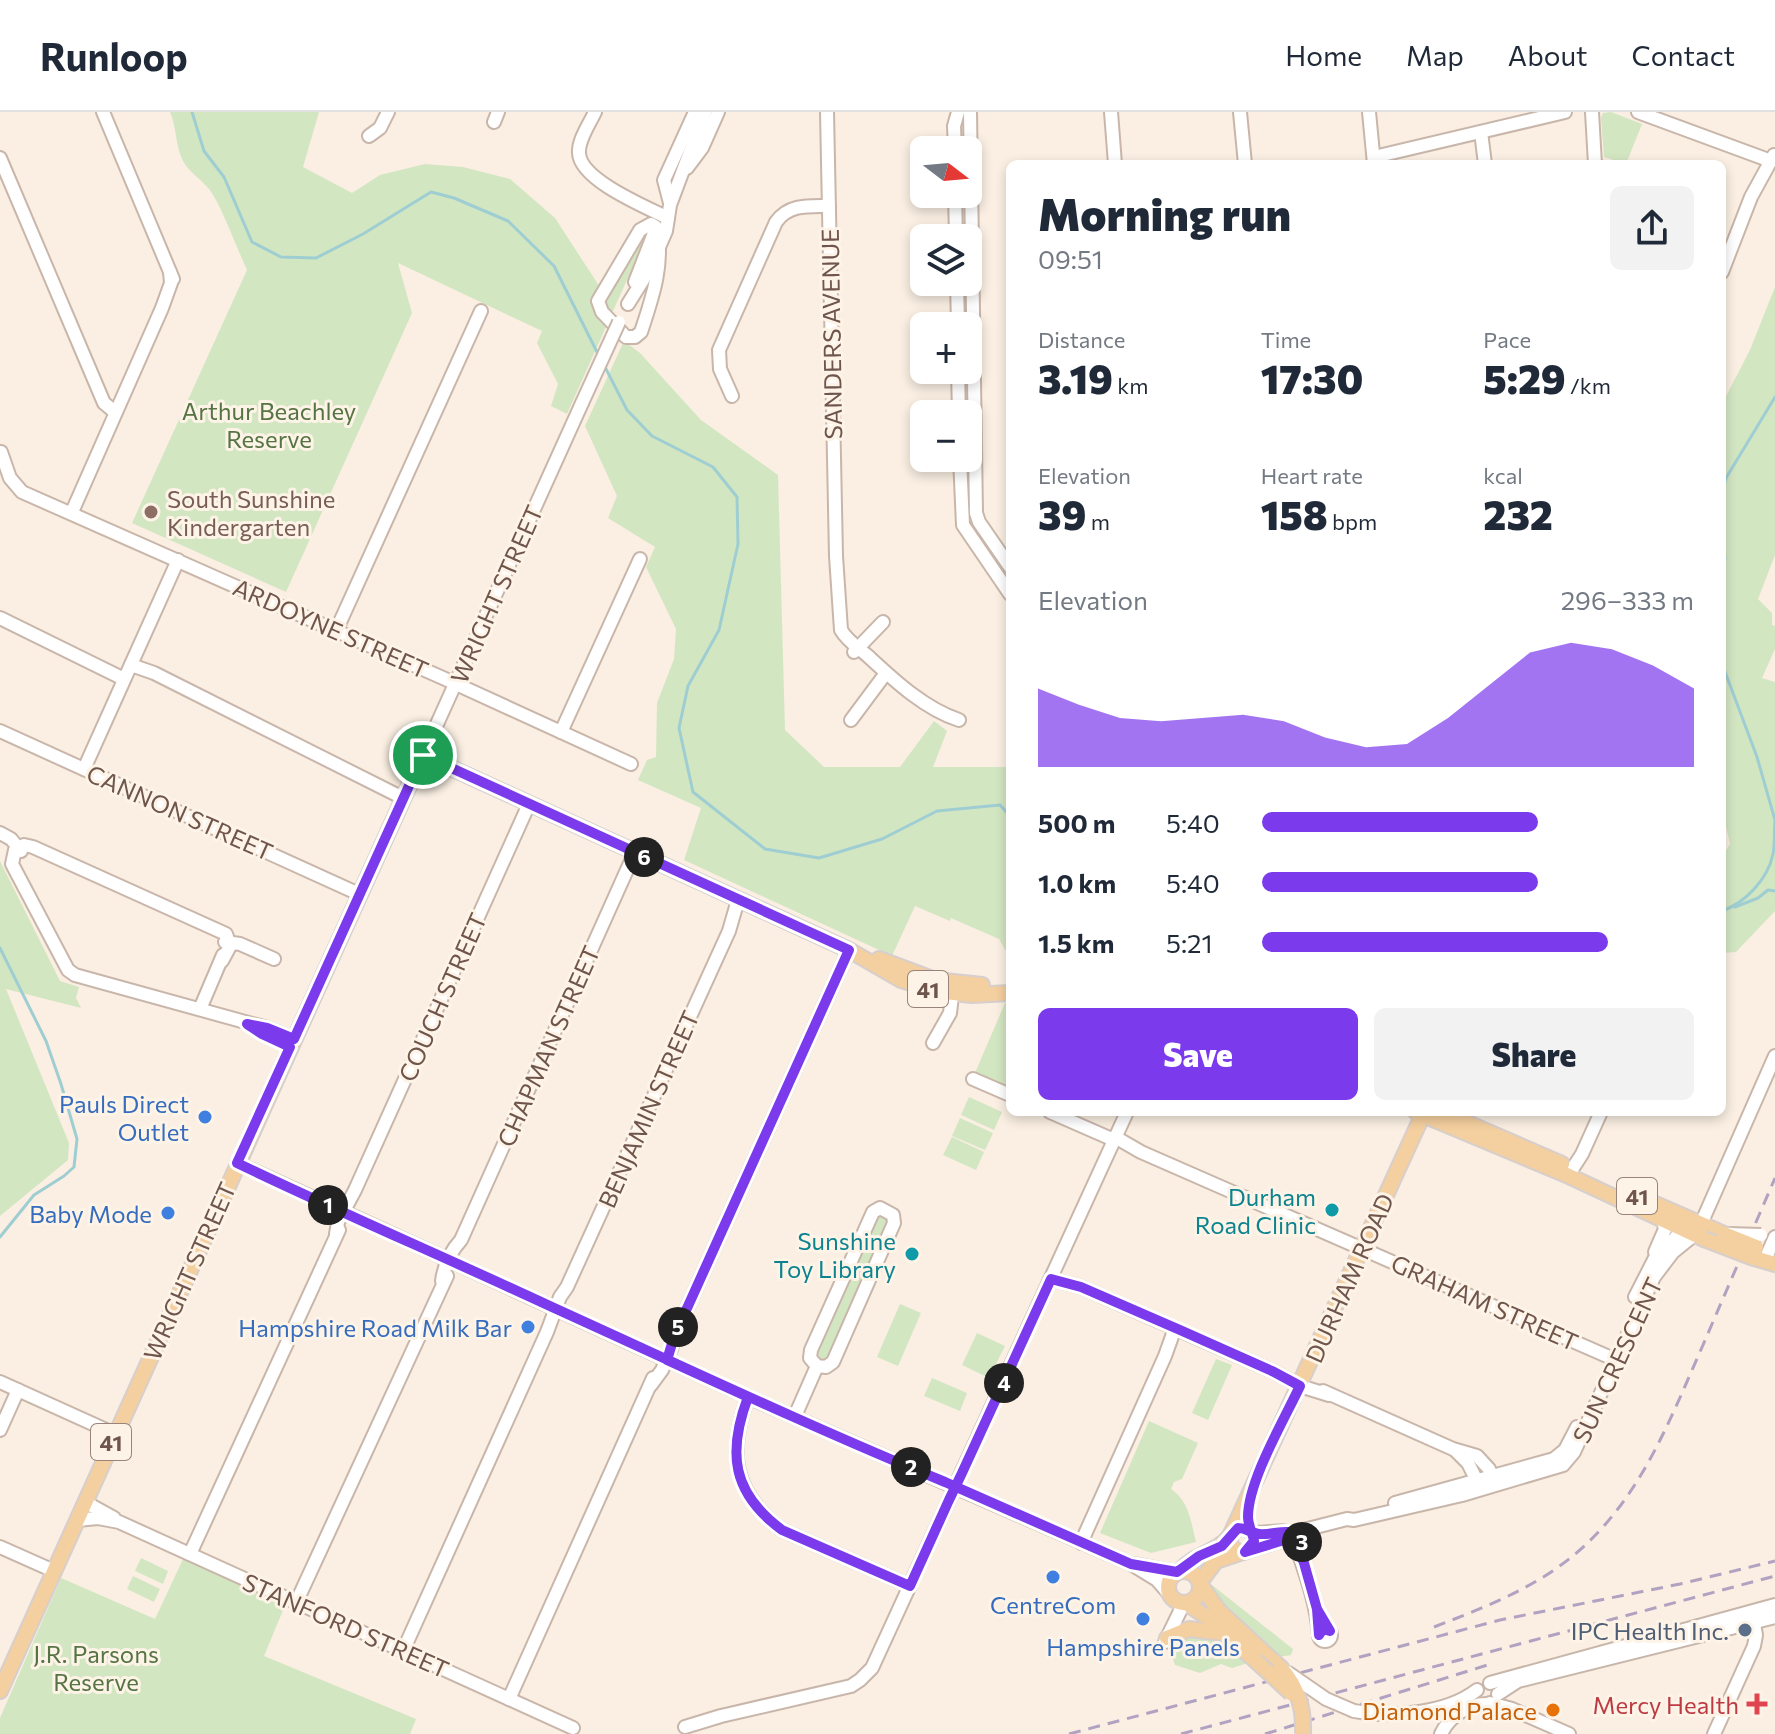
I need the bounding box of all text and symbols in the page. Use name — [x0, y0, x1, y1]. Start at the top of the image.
text: Runloop — [40, 32, 188, 79]
text: Home — [1285, 38, 1362, 72]
text: Map — [1406, 38, 1464, 72]
text: About — [1508, 38, 1588, 72]
text: Contact — [1632, 38, 1735, 72]
north arrow — [910, 136, 982, 208]
map controls — [910, 136, 982, 472]
text: Morning run — [1038, 186, 1291, 240]
button: share — [1610, 186, 1694, 270]
button: layers — [910, 224, 982, 296]
street label: SANDERS AVENUE — [815, 228, 847, 440]
text: 09:51 — [1038, 243, 1103, 274]
button: + — [910, 312, 982, 384]
text: Distance — [1038, 326, 1125, 353]
text: Time — [1261, 326, 1311, 353]
text: Pace — [1483, 326, 1531, 353]
text: 3.19 — [1038, 353, 1113, 402]
text: 17:30 — [1261, 353, 1363, 402]
text: 5:29 — [1483, 353, 1566, 402]
text: km — [1113, 372, 1148, 399]
text: /km — [1566, 372, 1611, 399]
park label: Arthur Beachley Reserve — [182, 396, 356, 453]
button: − — [910, 400, 982, 472]
text: Elevation — [1038, 462, 1131, 489]
text: Heart rate — [1261, 462, 1363, 489]
text: kcal — [1483, 462, 1523, 489]
place label: South Sunshine Kindergarten — [167, 484, 336, 541]
text: 39 — [1038, 489, 1086, 538]
text: 158 — [1261, 489, 1328, 538]
text: 232 — [1483, 489, 1553, 538]
street label: WRIGHT STREET — [444, 500, 548, 688]
marker: South Sunshine Kindergarten — [142, 503, 160, 521]
text: m — [1086, 508, 1110, 535]
text: bpm — [1328, 508, 1377, 535]
street label: ARDOYNE STREET — [229, 572, 433, 684]
text: Elevation — [1038, 584, 1148, 615]
text: 296–333 m — [1561, 584, 1694, 615]
pin — [389, 721, 457, 789]
icon: arrive — [401, 733, 445, 777]
street label: CANNON STREET — [82, 758, 278, 866]
text: 500 m — [1038, 807, 1115, 838]
text: 5:40 — [1166, 807, 1220, 838]
pin: 6 — [624, 837, 664, 877]
text: 6 — [637, 843, 651, 870]
text: 1.0 km — [1038, 867, 1116, 898]
text: 5:40 — [1166, 867, 1220, 898]
street label: COUCH STREET — [392, 908, 492, 1086]
text: 1.5 km — [1038, 927, 1114, 958]
text: 5:21 — [1166, 927, 1213, 958]
street label: CHAPMAN STREET — [491, 941, 605, 1151]
road number: 41 — [908, 971, 948, 1007]
street label: BENJAMIN STREET — [591, 1006, 705, 1212]
button: Save — [1038, 1008, 1358, 1100]
button: Share — [1374, 1008, 1694, 1100]
place label: Pauls Direct Outlet — [59, 1089, 189, 1146]
marker: Pauls Direct Outlet — [196, 1108, 214, 1126]
street label: WRIGHT STREET — [137, 1177, 241, 1365]
road number: 41 — [1617, 1178, 1657, 1214]
place label: Durham Road Clinic — [1195, 1182, 1316, 1239]
pin: 1 — [308, 1185, 348, 1225]
street label: DURHAM ROAD — [1299, 1189, 1399, 1367]
text: 1 — [323, 1191, 333, 1218]
place label: Baby Mode — [29, 1199, 152, 1228]
marker: Durham Road Clinic — [1323, 1201, 1341, 1219]
marker: Baby Mode — [159, 1204, 177, 1222]
place label: Sunshine Toy Library — [774, 1226, 896, 1283]
marker: Sunshine Toy Library — [903, 1245, 921, 1263]
street label: GRAHAM STREET — [1387, 1248, 1583, 1356]
street label: SUN CRESCENT — [1566, 1273, 1668, 1447]
pin: 5 — [658, 1307, 698, 1347]
place label: Hampshire Road Milk Bar — [238, 1313, 512, 1342]
text: 5 — [672, 1313, 684, 1340]
marker: Hampshire Road Milk Bar — [519, 1318, 537, 1336]
pin: 4 — [984, 1363, 1024, 1403]
text: 4 — [997, 1369, 1011, 1396]
road number: 41 — [91, 1424, 131, 1460]
pin: 2 — [891, 1447, 931, 1487]
text: 2 — [905, 1453, 917, 1480]
pin: 3 — [1282, 1522, 1322, 1562]
text: 3 — [1296, 1528, 1308, 1555]
street label: STANFORD STREET — [238, 1566, 454, 1684]
marker: CentreCom — [1044, 1568, 1062, 1586]
place label: CentreCom — [990, 1590, 1116, 1619]
marker: Hampshire Panels — [1134, 1610, 1152, 1628]
place label: IPC Health Inc. — [1571, 1616, 1729, 1645]
marker: IPC Health Inc. — [1736, 1621, 1754, 1639]
place label: Hampshire Panels — [1046, 1632, 1240, 1661]
park label: J.R. Parsons Reserve — [33, 1639, 159, 1696]
place label: Mercy Health — [1592, 1690, 1739, 1719]
marker: Mercy Health — [1746, 1693, 1768, 1715]
place label: Diamond Palace — [1362, 1696, 1537, 1725]
marker: Diamond Palace — [1544, 1701, 1562, 1719]

